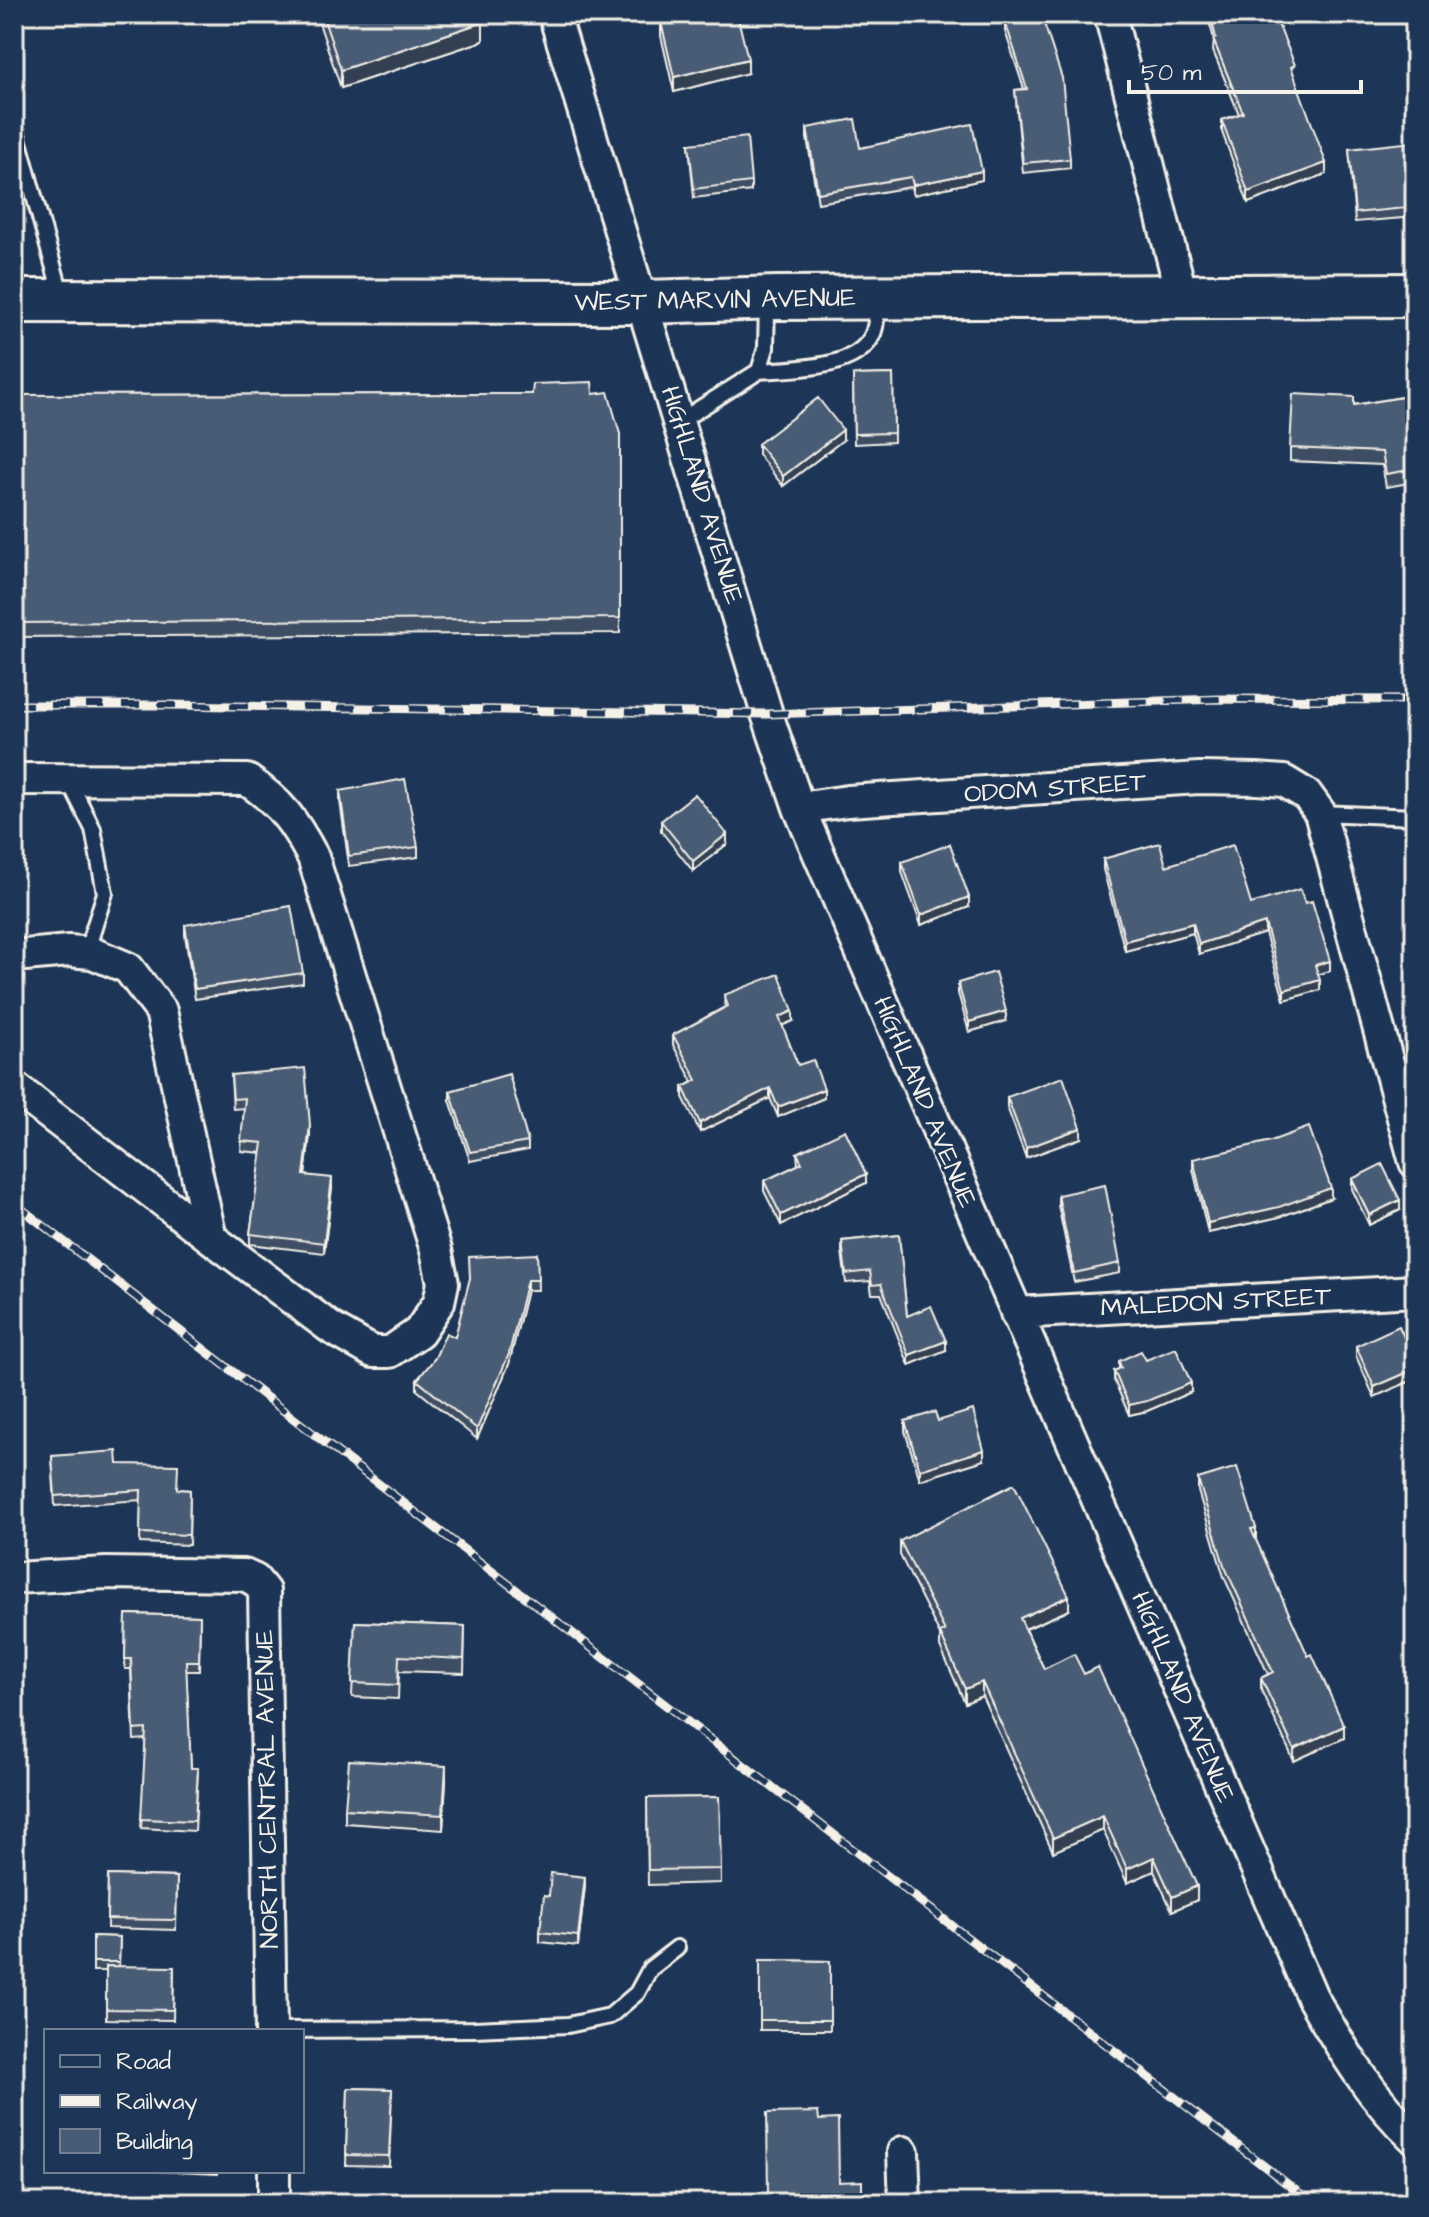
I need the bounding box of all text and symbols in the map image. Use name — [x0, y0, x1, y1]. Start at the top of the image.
scale bar — [1129, 44, 1361, 94]
text: 50 m — [1141, 56, 1202, 90]
street label: WEST MARVIN AVENUE — [574, 280, 856, 320]
street label: HIGHLAND AVENUE — [652, 382, 752, 608]
street label: ODOM STREET — [963, 764, 1148, 812]
street label: HIGHLAND AVENUE — [864, 991, 986, 1213]
street label: MALEDON STREET — [1100, 1278, 1333, 1326]
street label: HIGHLAND AVENUE — [1122, 1586, 1244, 1808]
street label: NORTH CENTRAL AVENUE — [246, 1629, 288, 1949]
legend — [44, 2029, 304, 2173]
text: Road — [116, 2045, 171, 2079]
text: Railway — [116, 2085, 198, 2120]
text: Building — [116, 2125, 193, 2160]

